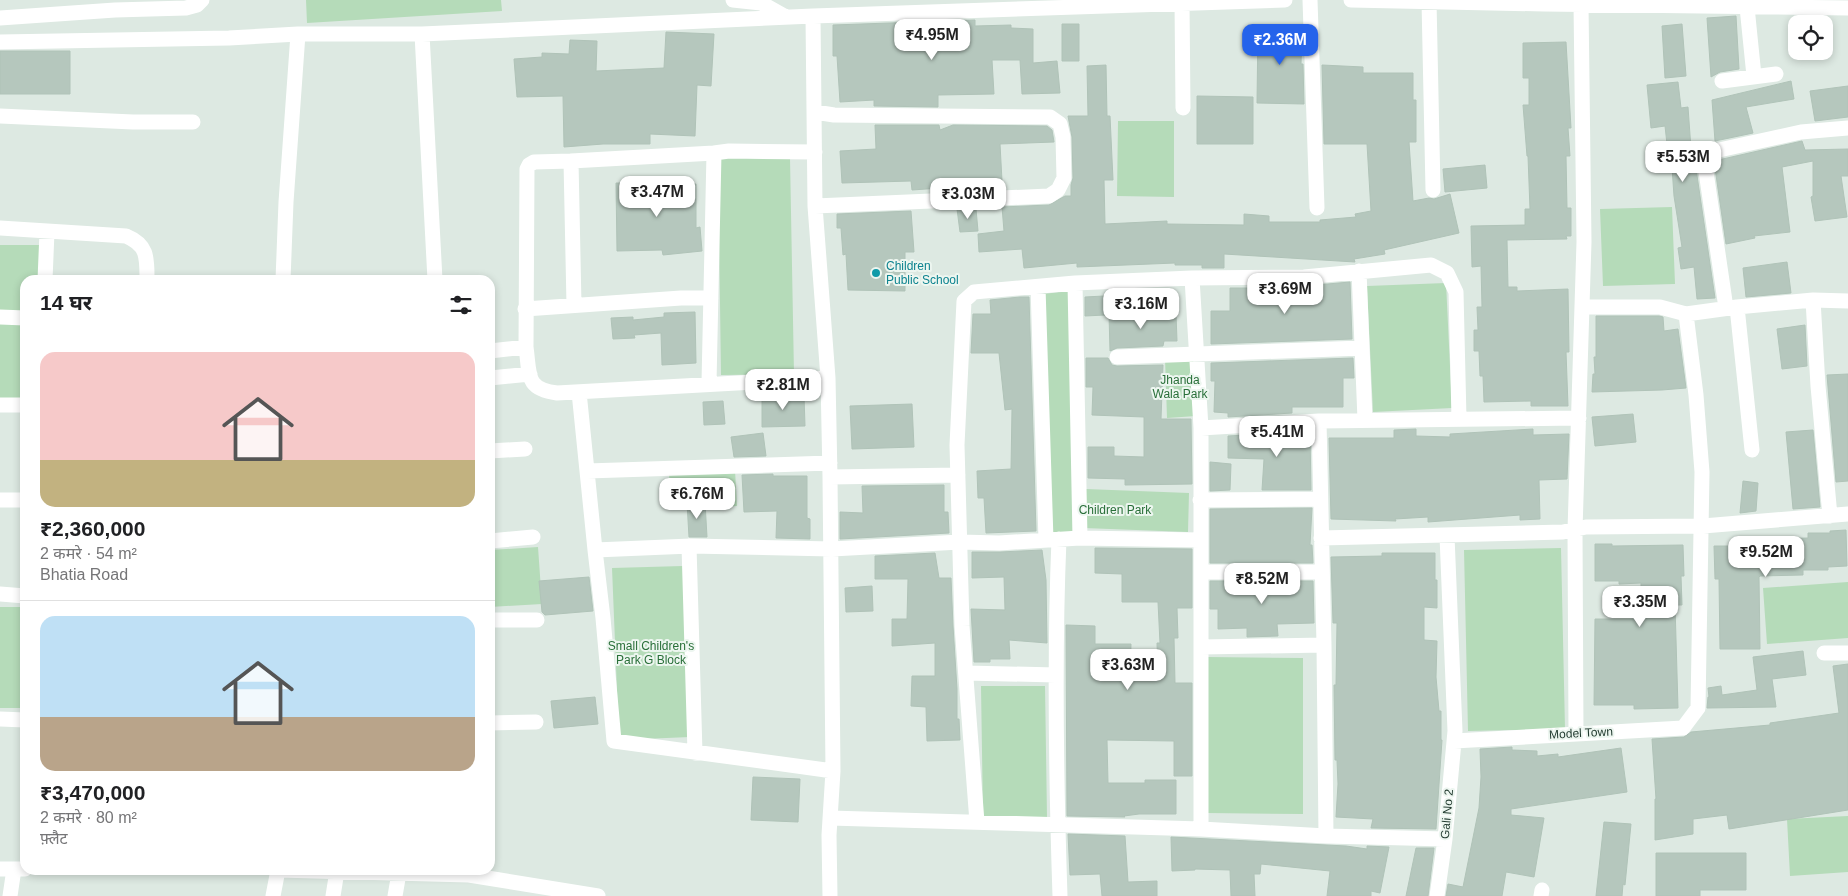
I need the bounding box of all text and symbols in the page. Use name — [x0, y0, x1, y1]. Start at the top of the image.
map controls — [1788, 15, 1833, 60]
button: locate — [1788, 15, 1833, 60]
pin: ₹4.95M — [891, 18, 973, 61]
pin: ₹2.36M — [1239, 23, 1321, 66]
text: ₹4.95M — [905, 26, 959, 43]
text: ₹2.36M — [1253, 31, 1307, 48]
pin: ₹5.53M — [1642, 140, 1724, 183]
text: ₹5.53M — [1656, 148, 1710, 165]
pin: ₹3.47M — [616, 176, 698, 218]
pin: ₹3.03M — [927, 178, 1009, 220]
text: ₹3.47M — [630, 183, 684, 200]
text: ₹3.03M — [941, 185, 995, 202]
place label: Children Public School — [886, 259, 959, 287]
marker: Children Public School — [870, 267, 882, 279]
pin: ₹3.69M — [1244, 272, 1326, 315]
text: ₹3.69M — [1258, 280, 1312, 297]
pin: ₹3.16M — [1100, 288, 1182, 330]
text: 14 घर — [40, 291, 92, 314]
icon: filters — [447, 291, 475, 319]
text: ₹3.16M — [1114, 295, 1168, 312]
pin: ₹2.81M — [742, 368, 824, 411]
park label: Jhanda Wala Park — [1153, 373, 1208, 401]
text: ₹2.81M — [756, 376, 810, 393]
icon: home — [213, 384, 303, 474]
pin: ₹5.41M — [1236, 416, 1318, 458]
text: ₹5.41M — [1250, 423, 1304, 440]
pin: ₹6.76M — [656, 478, 738, 520]
text: ₹6.76M — [670, 485, 724, 502]
park label: Children Park — [1079, 503, 1152, 517]
text: ₹2,360,000 — [40, 517, 145, 540]
pin: ₹9.52M — [1725, 536, 1807, 578]
text: ₹9.52M — [1739, 543, 1793, 560]
text: 2 कमरे · 54 m² — [40, 545, 137, 562]
pin: ₹8.52M — [1221, 562, 1303, 605]
text: Bhatia Road — [40, 566, 128, 583]
text: ₹8.52M — [1235, 570, 1289, 587]
pin: ₹3.35M — [1599, 586, 1681, 628]
text: ₹3.35M — [1613, 593, 1667, 610]
park label: Small Children's Park G Block — [608, 639, 694, 667]
icon: home — [213, 648, 303, 738]
pin: ₹3.63M — [1087, 648, 1169, 691]
text: ₹3.63M — [1101, 656, 1155, 673]
street label: Model Town — [1549, 724, 1613, 742]
text: ₹3,470,000 — [40, 781, 145, 804]
street label: Gali No 2 — [1438, 788, 1456, 840]
text: 2 कमरे · 80 m² — [40, 809, 137, 826]
text: फ़्लैट — [40, 830, 68, 847]

